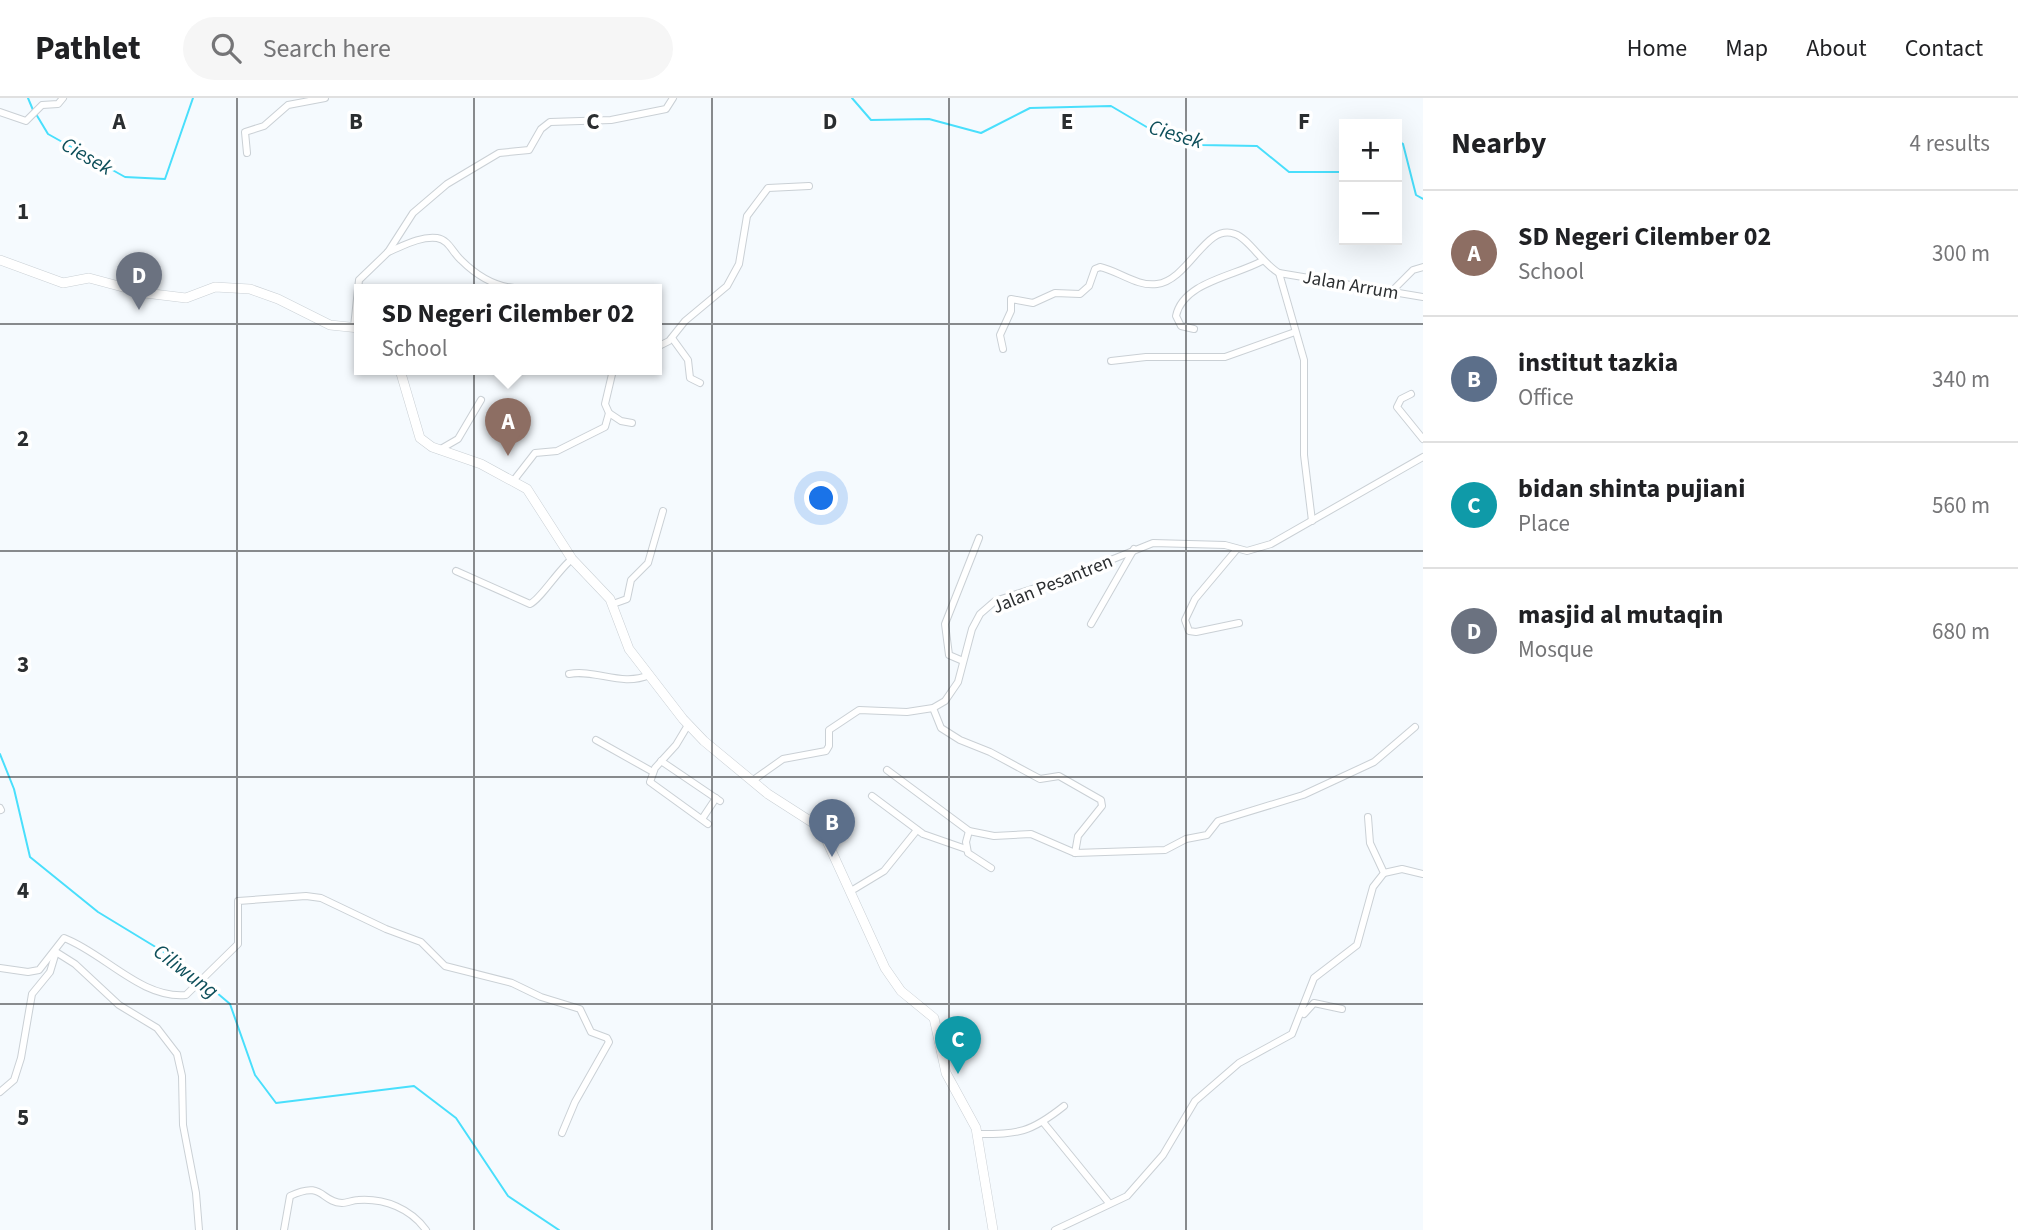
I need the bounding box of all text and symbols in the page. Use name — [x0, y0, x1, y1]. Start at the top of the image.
search box — [183, 17, 673, 80]
text: Pathlet — [35, 25, 141, 72]
icon: search — [207, 29, 245, 67]
text: Search here — [263, 30, 391, 67]
text: Home — [1627, 31, 1687, 66]
text: Map — [1725, 31, 1768, 66]
text: About — [1806, 31, 1867, 66]
text: Contact — [1905, 31, 1983, 66]
text: A — [111, 105, 126, 138]
text: B — [349, 105, 363, 138]
text: C — [586, 105, 600, 138]
text: D — [823, 105, 837, 138]
text: E — [1061, 105, 1073, 138]
text: F — [1298, 105, 1310, 138]
water label: Ciesek — [1145, 112, 1208, 157]
map controls — [1339, 119, 1402, 245]
button: + — [1339, 119, 1402, 182]
text: Nearby — [1451, 122, 1546, 165]
text: 4 results — [1910, 127, 1990, 160]
water label: Ciesek — [56, 129, 119, 183]
button: − — [1339, 182, 1402, 245]
text: 1 — [17, 195, 29, 228]
text: SD Negeri Cilember 02 — [1518, 218, 1771, 255]
text: A — [1467, 237, 1481, 270]
text: 300 m — [1932, 237, 1990, 270]
pin: D — [116, 252, 162, 310]
text: School — [1518, 255, 1584, 288]
street label: Jalan Arrum — [1301, 264, 1401, 307]
popup — [354, 284, 662, 375]
text: SD Negeri Cilember 02 — [381, 295, 635, 332]
text: School — [381, 332, 448, 365]
text: institut tazkia — [1518, 344, 1678, 381]
text: B — [1467, 363, 1481, 396]
text: 340 m — [1932, 363, 1990, 396]
text: Office — [1518, 381, 1574, 414]
pin: A — [485, 398, 531, 456]
text: 2 — [17, 422, 29, 455]
text: bidan shinta pujiani — [1518, 470, 1745, 507]
your location — [804, 481, 838, 515]
text: C — [1467, 489, 1481, 522]
text: 560 m — [1932, 489, 1990, 522]
text: Place — [1518, 507, 1570, 540]
street label: Jalan Pesantren — [988, 548, 1117, 621]
text: masjid al mutaqin — [1518, 596, 1723, 633]
text: D — [1467, 615, 1481, 648]
text: 680 m — [1932, 615, 1990, 648]
text: Mosque — [1518, 633, 1593, 666]
text: 3 — [17, 648, 29, 681]
pin: B — [809, 799, 855, 857]
text: 4 — [17, 874, 29, 907]
water label: Ciliwung — [147, 937, 225, 1005]
pin: C — [935, 1016, 981, 1074]
text: 5 — [17, 1101, 29, 1134]

